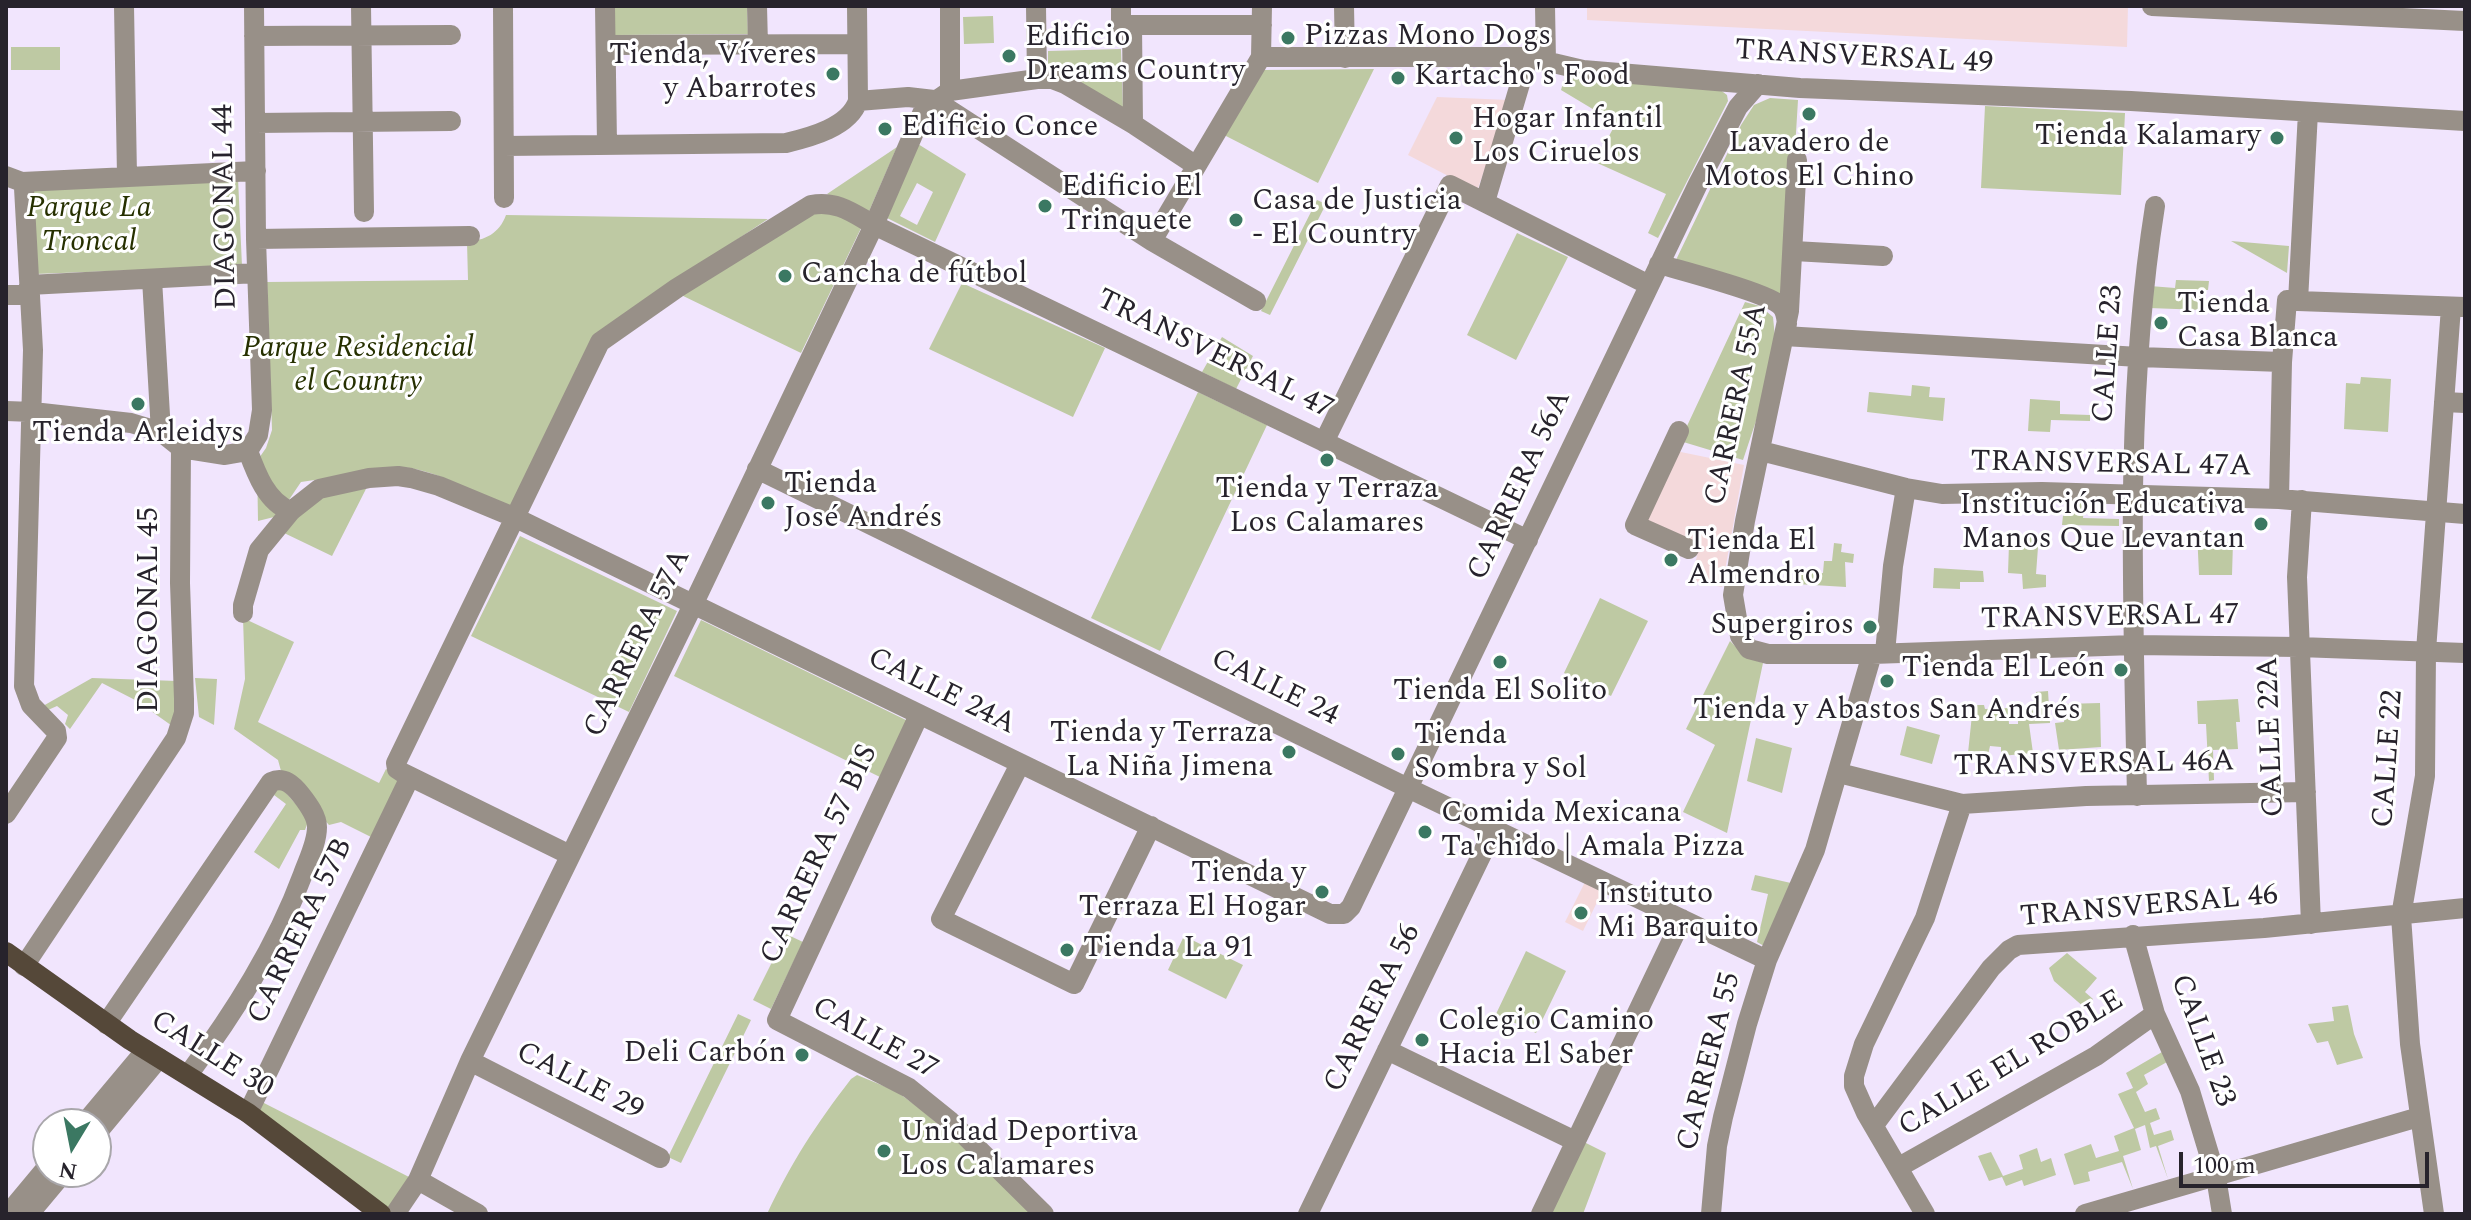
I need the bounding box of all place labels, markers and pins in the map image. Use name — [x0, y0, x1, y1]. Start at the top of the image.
place label: Pizzas Mono Dogs — [1304, 20, 1551, 56]
place label: Edificio Dreams Country — [1025, 21, 1245, 92]
marker: Pizzas Mono Dogs — [1279, 29, 1297, 47]
place label: Tienda, Víveres y Abarrotes — [609, 39, 817, 110]
marker: Edificio Dreams Country — [1000, 47, 1018, 65]
place label: Kartacho's Food — [1414, 60, 1630, 96]
marker: Tienda, Víveres y Abarrotes — [824, 65, 842, 83]
marker: Kartacho's Food — [1389, 69, 1407, 87]
place label: Hogar Infantil Los Ciruelos — [1472, 103, 1663, 174]
marker: Lavadero de Motos El Chino — [1800, 105, 1818, 123]
place label: Edificio Conce — [901, 111, 1098, 147]
marker: Edificio Conce — [876, 120, 894, 138]
place label: Tienda Kalamary — [2035, 120, 2261, 156]
place label: Lavadero de Motos El Chino — [1704, 127, 1914, 198]
marker: Hogar Infantil Los Ciruelos — [1447, 129, 1465, 147]
marker: Tienda Kalamary — [2268, 129, 2286, 147]
place label: Edificio El Trinquete — [1061, 171, 1202, 242]
place label: Casa de Justicia - El Country — [1252, 185, 1462, 256]
marker: Edificio El Trinquete — [1036, 197, 1054, 215]
marker: Casa de Justicia - El Country — [1227, 211, 1245, 229]
place label: Cancha de fútbol — [801, 258, 1027, 294]
marker: Cancha de fútbol — [776, 267, 794, 285]
place label: Tienda Casa Blanca — [2177, 288, 2338, 358]
marker: Tienda Casa Blanca — [2152, 314, 2170, 332]
marker: Tienda Arleidys — [129, 395, 147, 413]
place label: Tienda Arleidys — [32, 417, 244, 453]
marker: Tienda y Terraza Los Calamares — [1318, 451, 1336, 469]
place label: Tienda José Andrés — [784, 468, 942, 538]
place label: Tienda y Terraza Los Calamares — [1215, 473, 1439, 544]
place label: Institución Educativa Manos Que Levantan — [1960, 489, 2245, 560]
marker: Tienda José Andrés — [759, 494, 777, 512]
marker: Institución Educativa Manos Que Levantan — [2252, 515, 2270, 533]
place label: Tienda El Almendro — [1687, 525, 1821, 596]
marker: Tienda El Almendro — [1662, 551, 1680, 569]
place label: Supergiros — [1711, 609, 1854, 645]
marker: Supergiros — [1861, 618, 1879, 636]
place label: Tienda El León — [1901, 652, 2105, 688]
marker: Tienda El Solito — [1491, 653, 1509, 671]
marker: Tienda El León — [2112, 661, 2130, 679]
marker: Tienda y Abastos San Andrés — [1878, 672, 1896, 690]
place label: Tienda El Solito — [1393, 675, 1607, 711]
place label: Tienda y Abastos San Andrés — [1693, 694, 2081, 730]
place label: Tienda y Terraza La Niña Jimena — [1050, 717, 1273, 788]
place label: Tienda Sombra y Sol — [1414, 719, 1587, 790]
marker: Tienda y Terraza La Niña Jimena — [1280, 743, 1298, 761]
marker: Tienda Sombra y Sol — [1389, 745, 1407, 763]
place label: Comida Mexicana Ta'chido | Amala Pizza — [1441, 797, 1745, 868]
marker: Comida Mexicana Ta'chido | Amala Pizza — [1416, 823, 1434, 841]
place label: Tienda y Terraza El Hogar — [1079, 857, 1306, 928]
place label: Instituto Mi Barquito — [1597, 878, 1759, 948]
marker: Tienda y Terraza El Hogar — [1313, 883, 1331, 901]
marker: Instituto Mi Barquito — [1572, 904, 1590, 922]
place label: Tienda La 91 — [1083, 932, 1255, 968]
marker: Tienda La 91 — [1058, 941, 1076, 959]
place label: Colegio Camino Hacia El Saber — [1438, 1005, 1654, 1076]
marker: Colegio Camino Hacia El Saber — [1413, 1031, 1431, 1049]
place label: Deli Carbón — [624, 1037, 786, 1073]
marker: Deli Carbón — [793, 1046, 811, 1064]
place label: Unidad Deportiva Los Calamares — [900, 1116, 1138, 1186]
marker: Unidad Deportiva Los Calamares — [875, 1142, 893, 1160]

